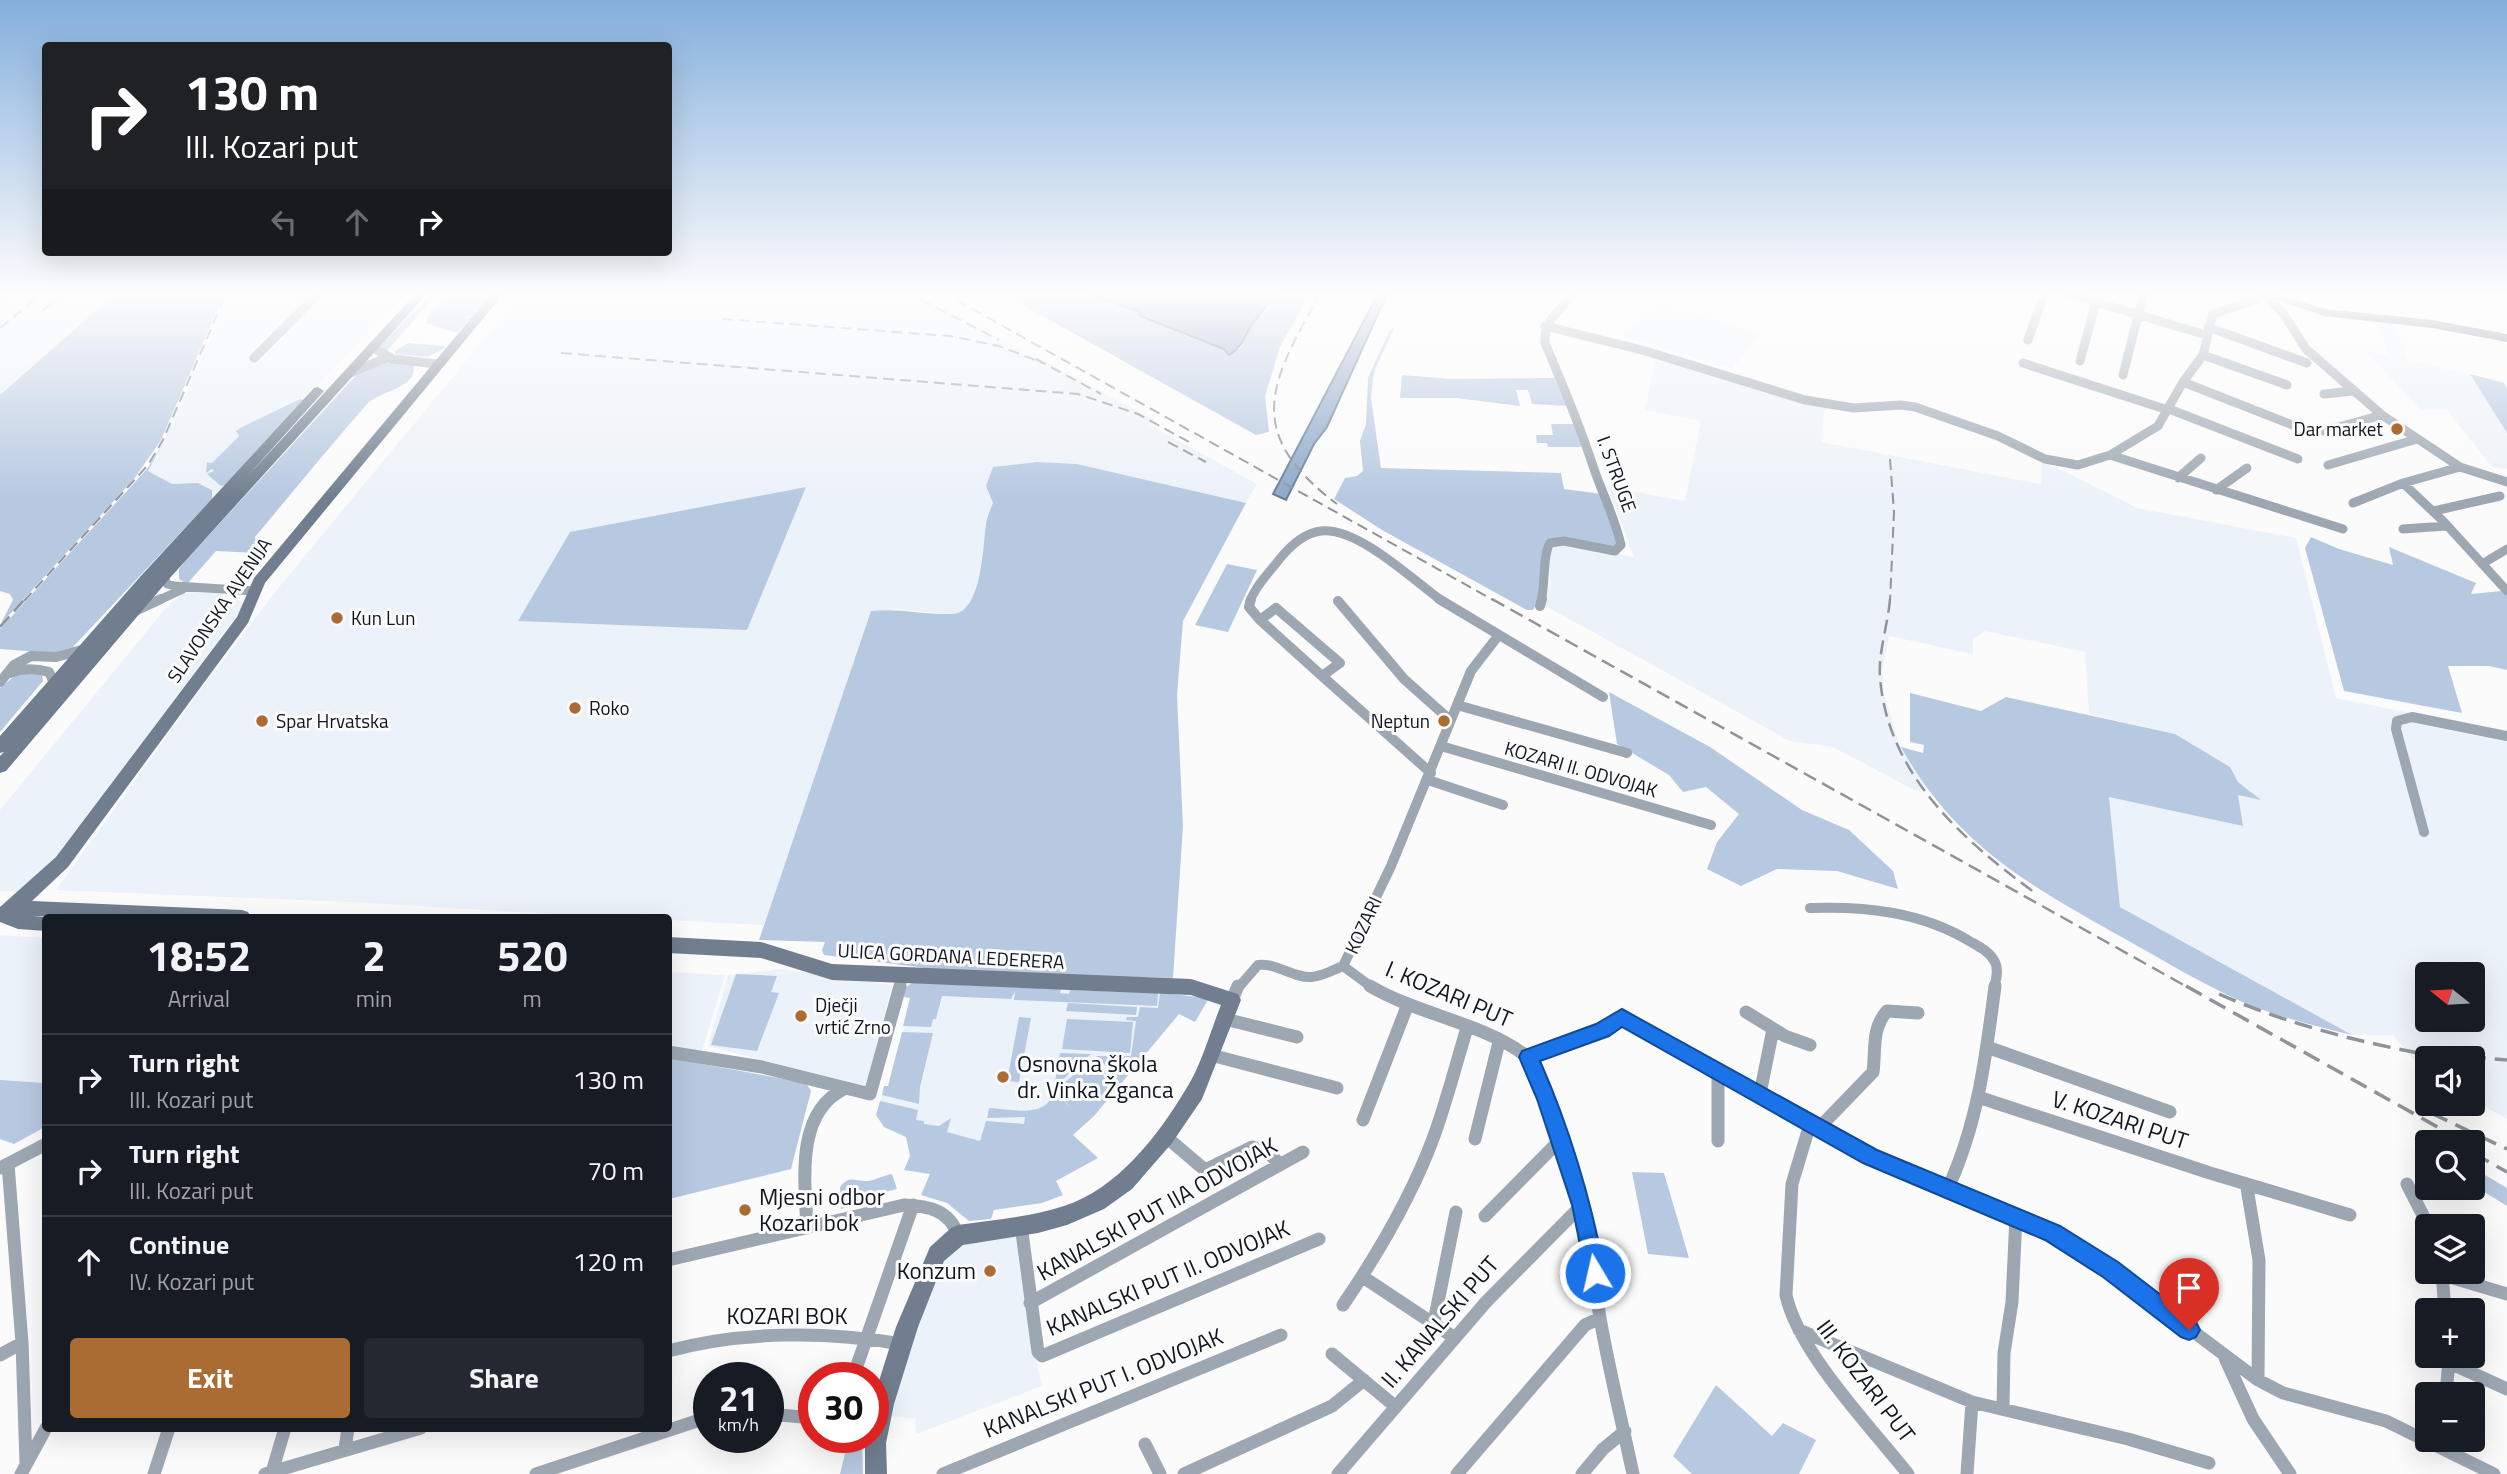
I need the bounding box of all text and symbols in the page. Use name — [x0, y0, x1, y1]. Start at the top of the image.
text: 130 m — [185, 54, 319, 129]
icon: right — [70, 70, 161, 161]
text: III. Kozari put — [185, 122, 358, 170]
icon: left — [265, 203, 303, 241]
icon: ahead — [338, 203, 376, 241]
icon: right — [411, 203, 449, 241]
place label: Dar market — [2293, 414, 2383, 443]
marker: Dar market — [2389, 421, 2405, 437]
street label: I. STRUGE — [1590, 432, 1645, 516]
street label: SLAVONSKA AVENIJA — [159, 531, 278, 688]
place label: Kun Lun — [351, 603, 415, 632]
marker: Kun Lun — [329, 610, 345, 626]
place label: Roko — [589, 693, 629, 722]
marker: Roko — [567, 700, 583, 716]
place label: Spar Hrvatska — [276, 706, 389, 735]
place label: Neptun — [1371, 706, 1430, 735]
marker: Spar Hrvatska — [254, 713, 270, 729]
marker: Neptun — [1436, 713, 1452, 729]
street label: KOZARI II. ODVOJAK — [1501, 733, 1661, 804]
street label: KOZARI — [1337, 891, 1389, 958]
text: 18:52 — [146, 923, 251, 987]
text: 2 — [362, 923, 386, 987]
text: 520 — [497, 923, 567, 987]
street label: ULICA GORDANA LEDERERA — [837, 935, 1065, 976]
street label: I. KOZARI PUT — [1380, 951, 1518, 1036]
north arrow — [2415, 962, 2485, 1032]
map controls — [2415, 962, 2485, 1452]
text: Arrival — [168, 981, 230, 1016]
text: min — [356, 981, 392, 1016]
text: m — [523, 981, 542, 1016]
place label: Dječji vrtić Zrno — [815, 990, 891, 1041]
marker: Dječji vrtić Zrno — [793, 1008, 809, 1024]
text: Turn right — [129, 1043, 240, 1082]
place label: Osnovna škola dr. Vinka Žganca — [1017, 1046, 1174, 1107]
button: sound — [2415, 1046, 2485, 1116]
text: 130 m — [573, 1060, 644, 1099]
icon: right — [70, 1061, 108, 1099]
marker: Osnovna škola dr. Vinka Žganca — [995, 1069, 1011, 1085]
street label: V. KOZARI PUT — [2047, 1081, 2193, 1158]
text: III. Kozari put — [129, 1082, 253, 1117]
street label: KANALSKI PUT IIA ODVOJAK — [1030, 1128, 1283, 1289]
button: search — [2415, 1130, 2485, 1200]
text: Turn right — [129, 1134, 240, 1173]
text: 70 m — [587, 1151, 644, 1190]
icon: right — [70, 1152, 108, 1190]
text: III. Kozari put — [129, 1173, 253, 1208]
place label: Mjesni odbor Kozari bok — [759, 1179, 885, 1240]
marker: Mjesni odbor Kozari bok — [737, 1202, 753, 1218]
street label: KANALSKI PUT II. ODVOJAK — [1041, 1210, 1295, 1345]
button: layers — [2415, 1214, 2485, 1284]
text: Continue — [129, 1225, 229, 1264]
position arrow — [1558, 1236, 1632, 1310]
text: 120 m — [573, 1242, 644, 1281]
icon: ahead — [70, 1243, 108, 1281]
street label: II. KANALSKI PUT — [1372, 1248, 1507, 1396]
place label: Konzum — [897, 1253, 976, 1288]
pin — [2159, 1258, 2219, 1330]
marker: Konzum — [982, 1263, 998, 1279]
text: IV. Kozari put — [129, 1264, 254, 1299]
icon: arrive — [2170, 1269, 2208, 1307]
street label: KOZARI BOK — [726, 1298, 848, 1333]
button: + — [2415, 1298, 2485, 1368]
street label: III. KOZARI PUT — [1808, 1312, 1924, 1450]
street label: KANALSKI PUT I. ODVOJAK — [978, 1318, 1228, 1447]
button: Exit — [70, 1338, 350, 1418]
button: Share — [364, 1338, 644, 1418]
speed limit sign: 30 — [798, 1362, 889, 1453]
text: 21 — [719, 1371, 758, 1425]
button: − — [2415, 1382, 2485, 1452]
text: km/h — [718, 1411, 759, 1438]

